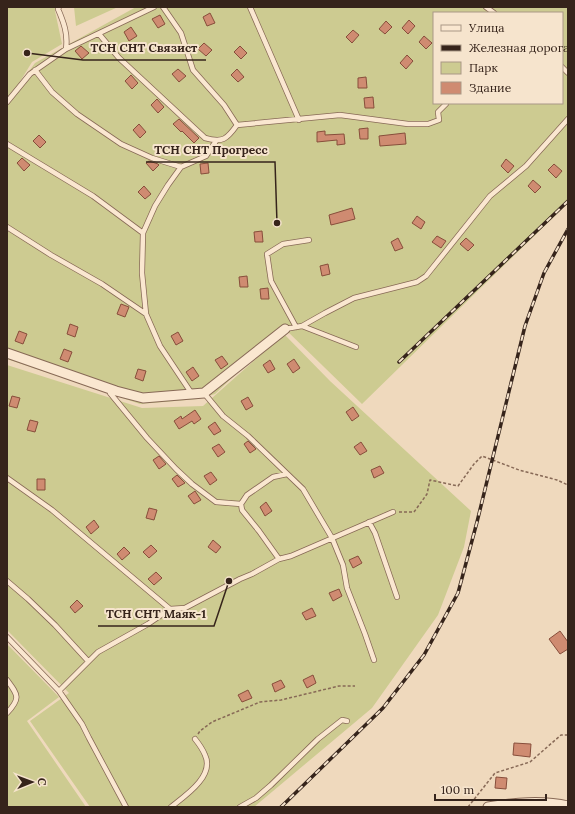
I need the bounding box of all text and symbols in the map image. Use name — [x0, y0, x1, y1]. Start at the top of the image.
legend — [433, 12, 563, 104]
text: Улица — [468, 20, 505, 35]
callout: ТСН СНТ Связист — [83, 36, 206, 60]
text: ТСН СНТ Связист — [91, 40, 198, 55]
text: Железная дорога — [469, 40, 569, 55]
text: Парк — [469, 60, 498, 75]
text: Здание — [469, 80, 512, 95]
callout: ТСН СНТ Прогресс — [146, 138, 275, 162]
text: ТСН СНТ Прогресс — [154, 142, 268, 157]
callout: ТСН СНТ Маяк-1 — [98, 602, 214, 626]
text: ТСН СНТ Маяк-1 — [106, 606, 206, 621]
north arrow — [12, 762, 52, 802]
scale bar — [435, 776, 546, 802]
text: С — [35, 778, 49, 786]
text: 100 m — [441, 782, 474, 797]

